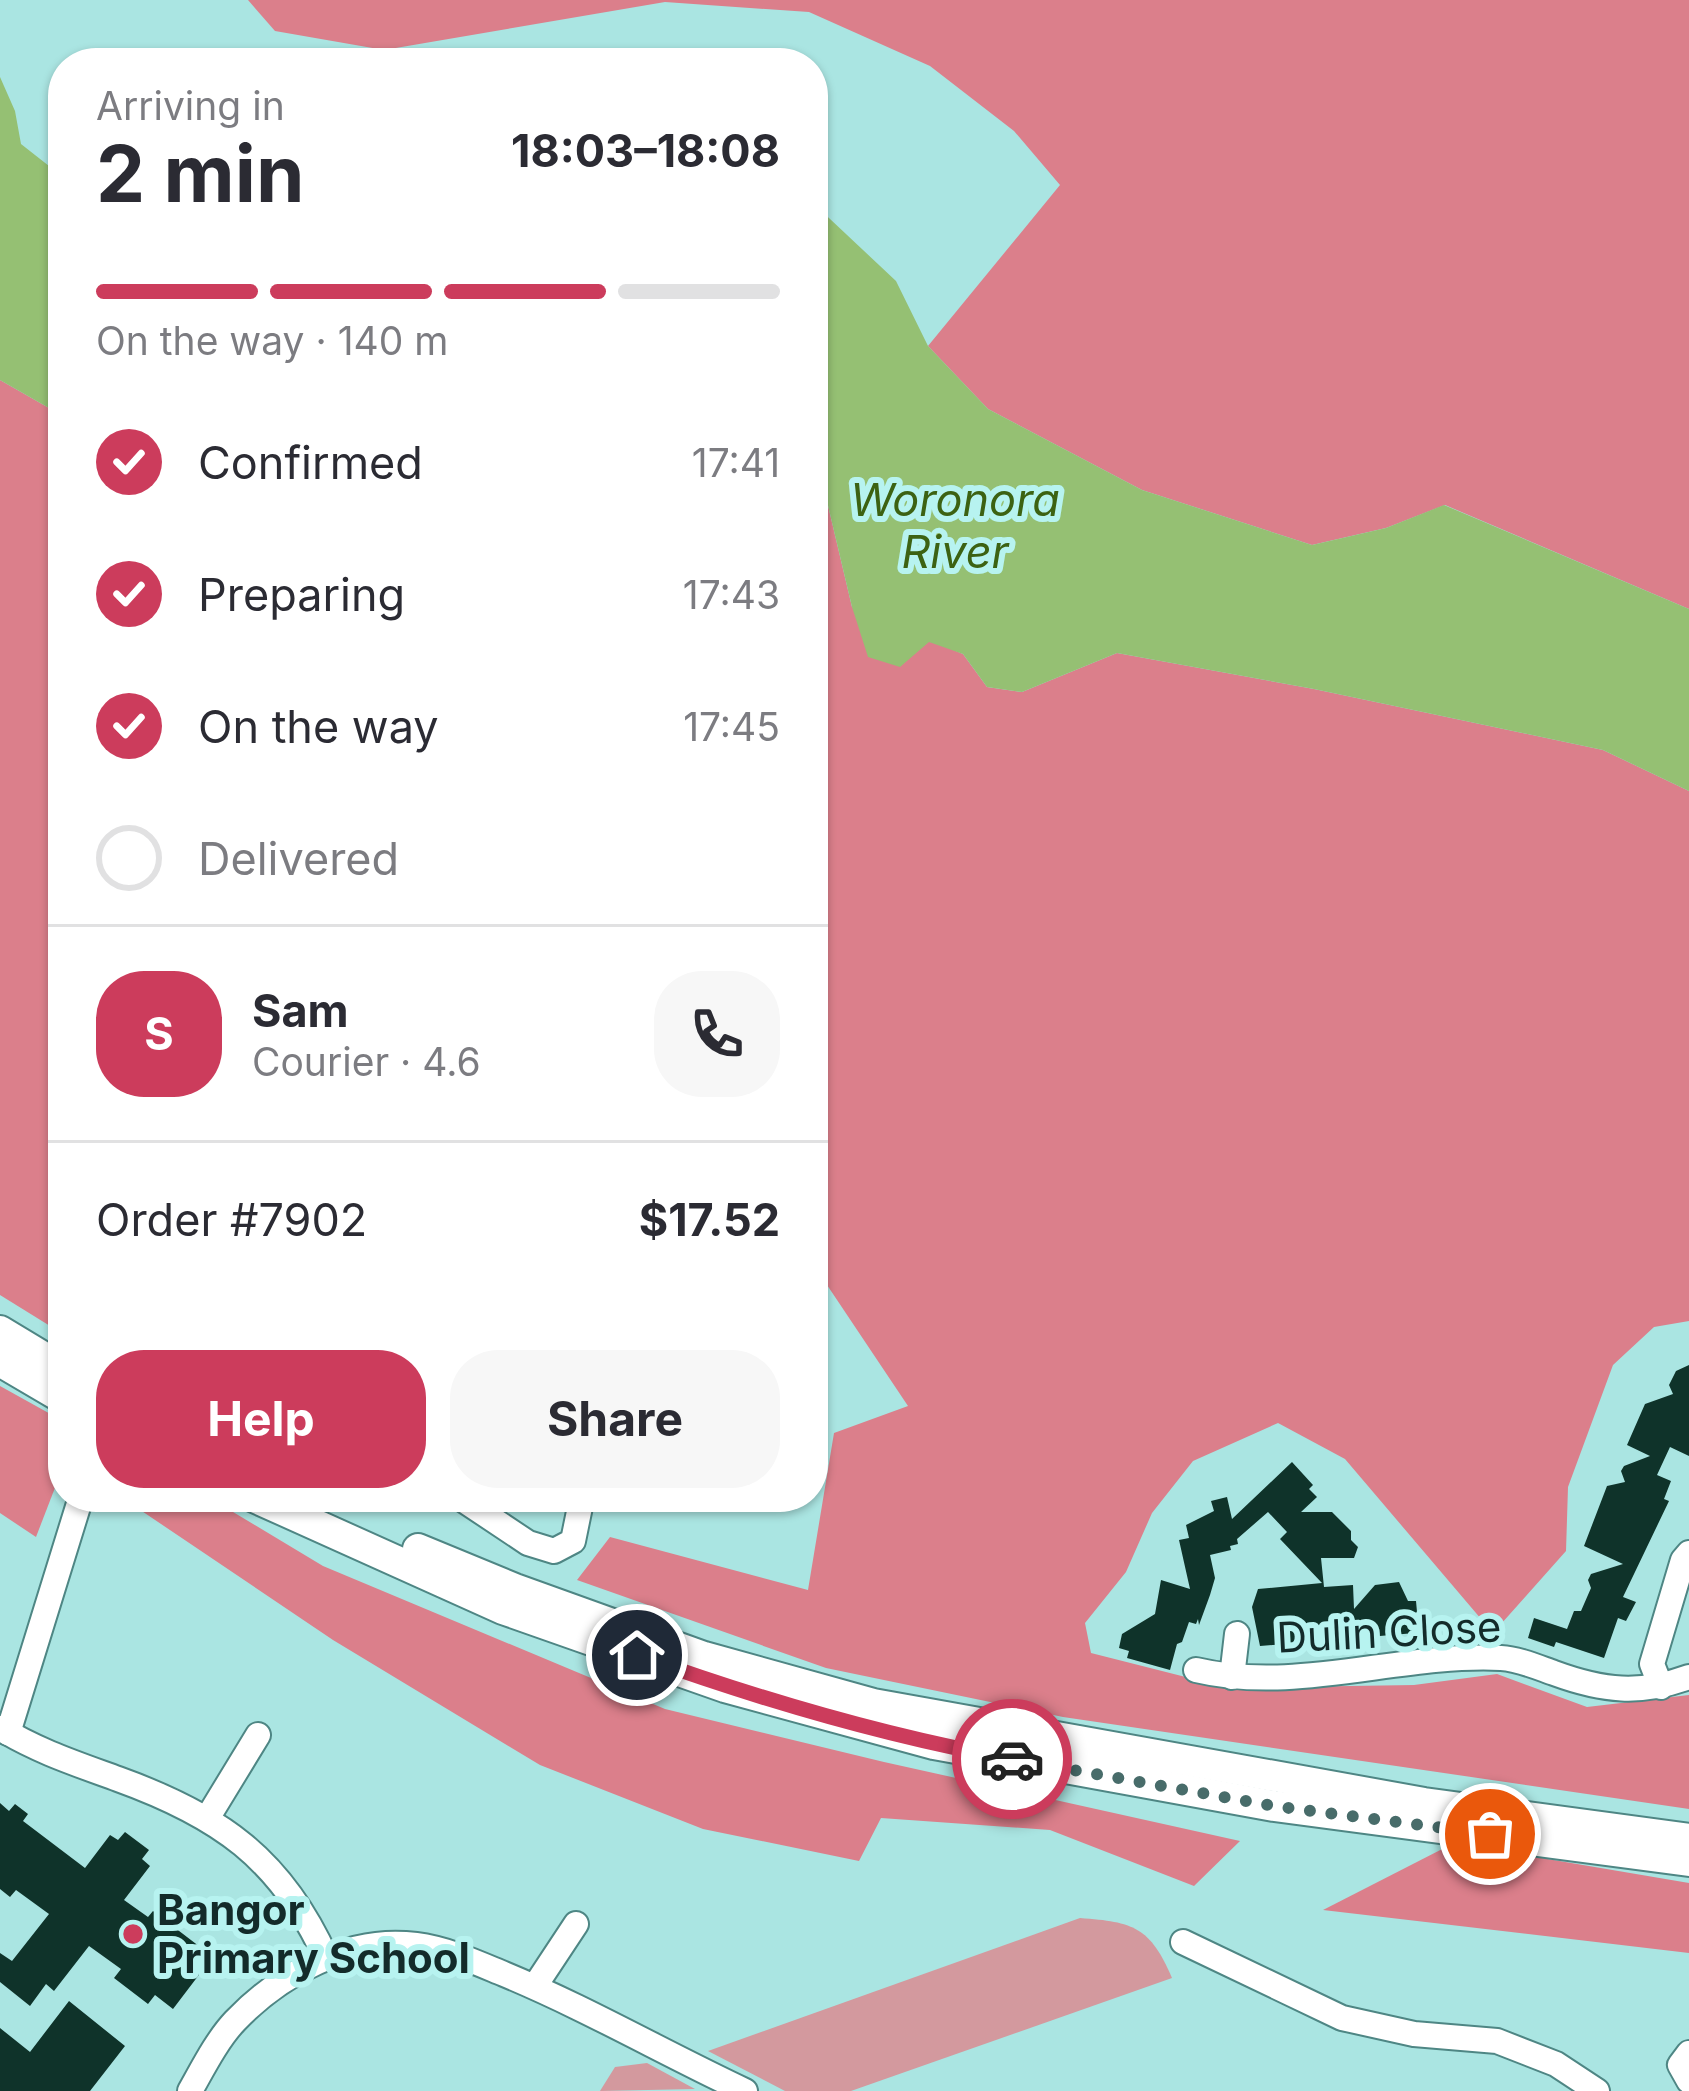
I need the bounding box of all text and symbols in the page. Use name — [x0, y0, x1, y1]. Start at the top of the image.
text: Arriving in — [96, 82, 285, 129]
text: 18:03–18:08 — [511, 123, 780, 178]
text: 2 min — [96, 126, 304, 221]
text: On the way · 140 m — [96, 317, 449, 364]
icon: check — [96, 429, 162, 495]
text: Confirmed — [198, 435, 423, 490]
text: 17:41 — [692, 439, 780, 486]
water label: Woronora River — [850, 472, 1060, 579]
icon: check — [96, 561, 162, 627]
text: Preparing — [198, 567, 405, 622]
text: 17:43 — [683, 571, 780, 618]
icon: check — [96, 693, 162, 759]
text: On the way — [198, 699, 439, 754]
text: 17:45 — [683, 703, 780, 750]
text: Delivered — [198, 831, 399, 886]
button: phone — [654, 971, 780, 1097]
text: Sam — [252, 983, 349, 1038]
text: S — [144, 1006, 174, 1061]
text: Courier · 4.6 — [252, 1038, 481, 1085]
text: Order #7902 — [96, 1192, 367, 1247]
text: $17.52 — [639, 1192, 780, 1247]
button: Help — [96, 1350, 426, 1488]
button: Share — [450, 1350, 780, 1488]
street label: Dulin Close — [1275, 1600, 1503, 1663]
pin — [586, 1604, 688, 1706]
icon: home — [604, 1622, 670, 1688]
courier — [952, 1699, 1072, 1819]
icon: car — [979, 1726, 1045, 1792]
pin — [1439, 1783, 1541, 1885]
icon: bag — [1457, 1801, 1523, 1867]
place label: Bangor Primary School — [157, 1884, 470, 1983]
marker: Bangor Primary School — [120, 1921, 146, 1947]

